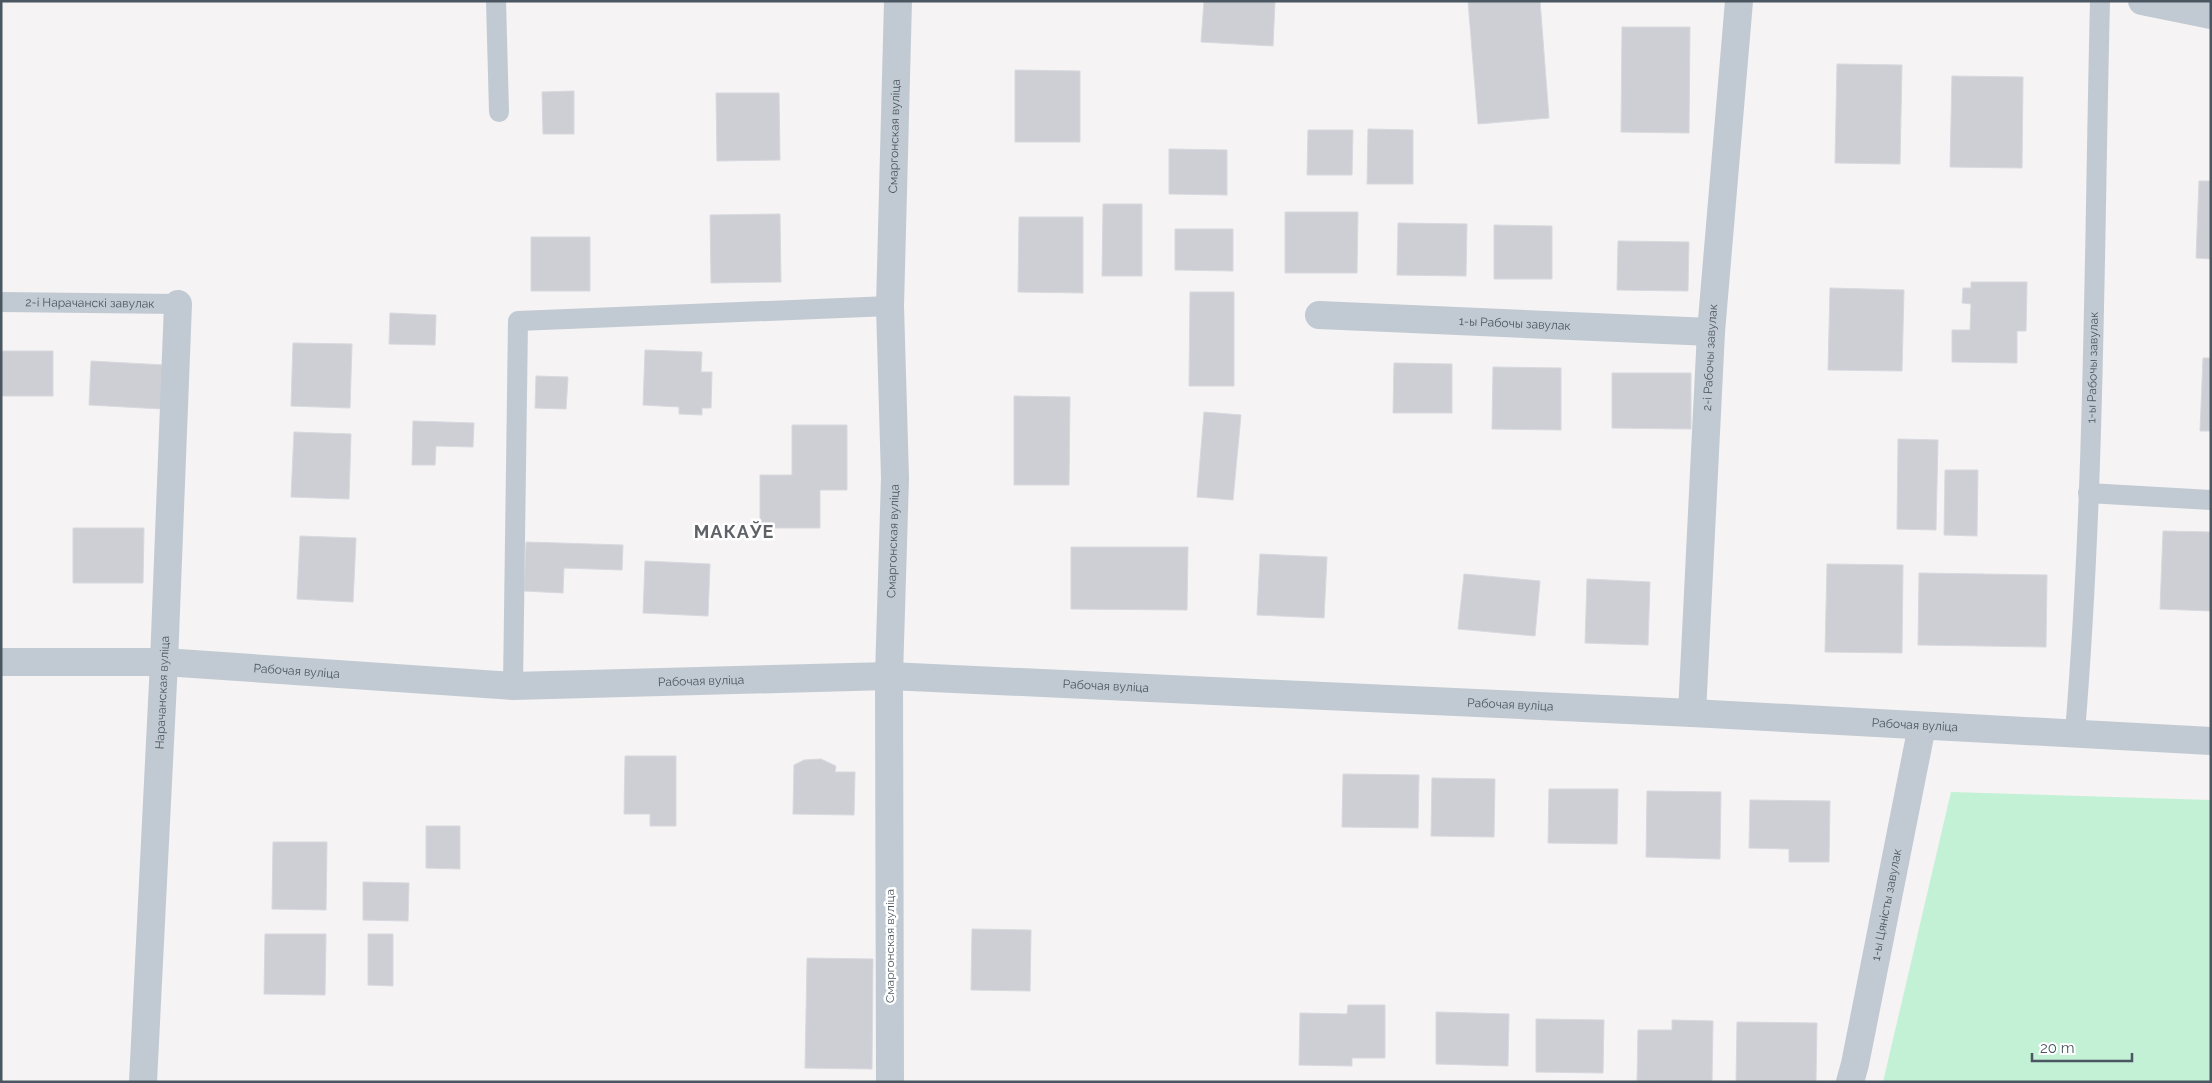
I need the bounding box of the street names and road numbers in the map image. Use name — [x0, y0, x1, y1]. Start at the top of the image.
street label: Смаргонская вуліца — [886, 79, 903, 193]
street label: 2-і Нарачанскі завулак — [25, 295, 155, 311]
street label: 2-і Рабочы завулак — [1700, 303, 1720, 411]
street label: 1-ы Рабочы завулак — [2084, 311, 2101, 424]
street label: 1-ы Рабочы завулак — [1459, 314, 1571, 333]
street label: Смаргонская вуліца — [884, 484, 902, 598]
street label: Нарачанская вуліца — [153, 635, 172, 750]
street label: Рабочая вуліца — [253, 661, 340, 681]
street label: Рабочая вуліца — [658, 673, 744, 689]
street label: Рабочая вуліца — [1062, 677, 1149, 695]
street label: Рабочая вуліца — [1467, 696, 1554, 714]
street label: Рабочая вуліца — [1871, 716, 1958, 734]
street label: 1-ы Цяністы завулак — [1869, 847, 1905, 962]
street label: Смаргонская вуліца — [883, 889, 897, 1003]

